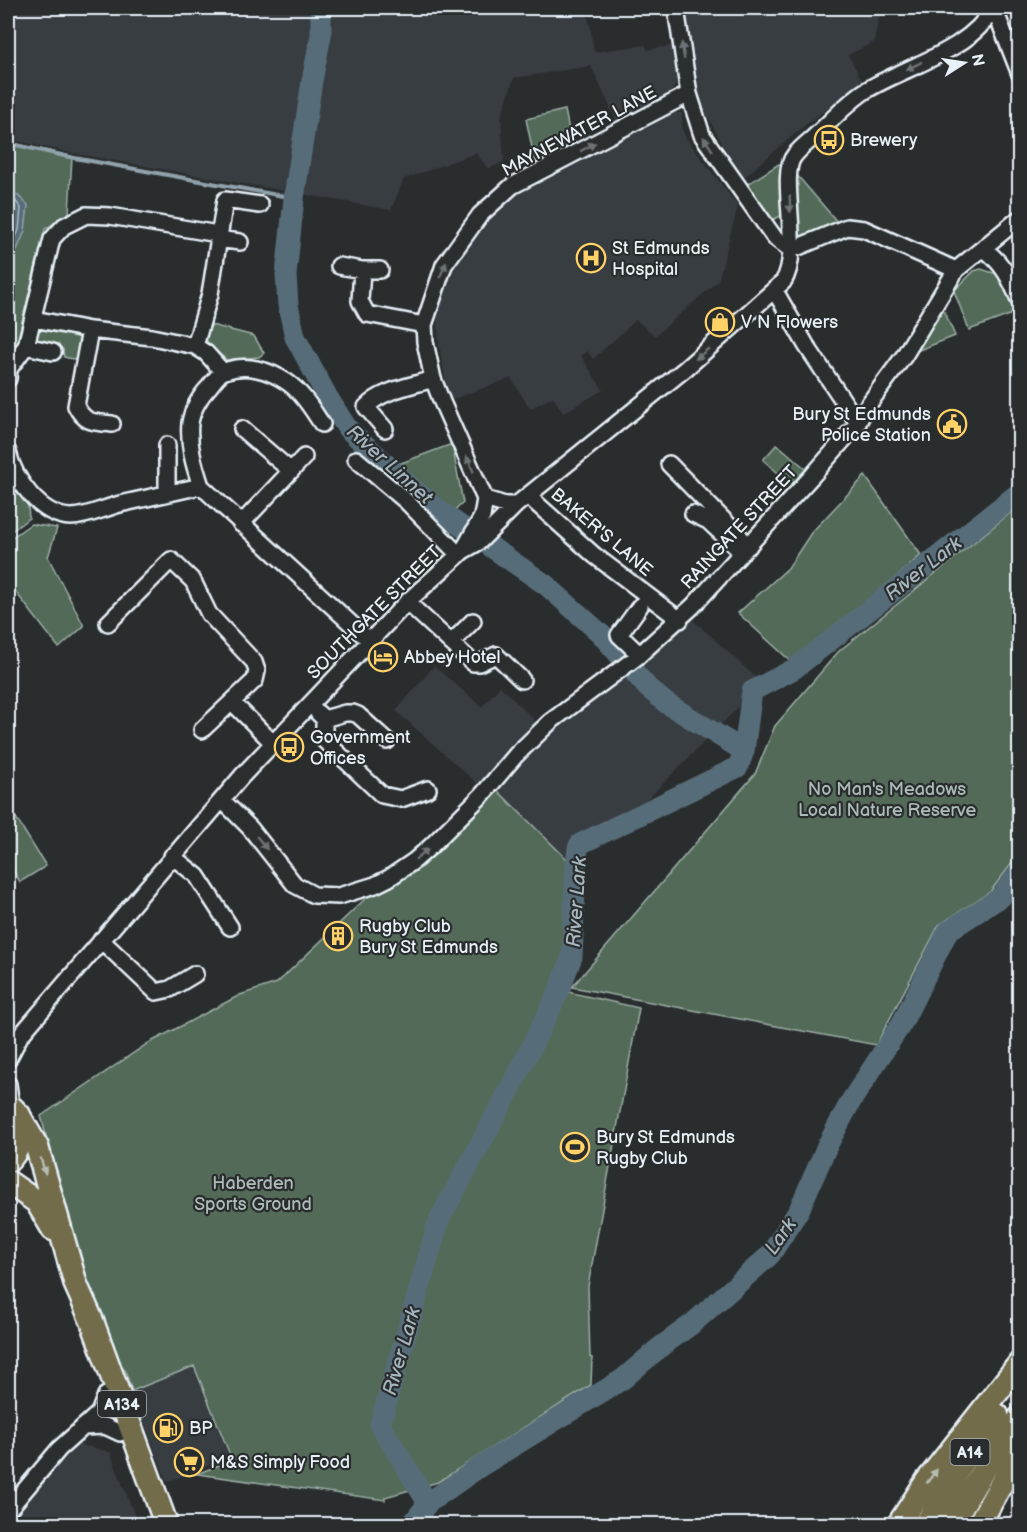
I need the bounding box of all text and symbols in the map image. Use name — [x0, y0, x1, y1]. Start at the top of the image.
north arrow — [934, 33, 994, 93]
one-way arrow — [678, 41, 687, 60]
text: N — [967, 52, 988, 68]
one-way arrow — [905, 61, 922, 71]
street label: MAYNEWATER LANE — [498, 82, 660, 181]
bus stop icon: Brewery — [813, 124, 845, 156]
place label: Brewery — [850, 130, 918, 151]
one-way arrow — [702, 135, 713, 152]
one-way arrow — [580, 142, 597, 152]
one-way arrow — [785, 194, 794, 213]
place label: St Edmunds Hospital — [612, 238, 710, 280]
hospital icon: St Edmunds Hospital — [575, 242, 607, 274]
one-way arrow — [438, 260, 448, 278]
shop icon: V N Flowers — [704, 306, 736, 338]
place label: V N Flowers — [741, 312, 838, 333]
one-way arrow — [694, 348, 710, 361]
place label: Bury St Edmunds Police Station — [792, 404, 931, 446]
public building icon: Bury St Edmunds Police Station — [936, 408, 968, 440]
water label: River Linnet — [341, 420, 438, 510]
one-way arrow — [465, 455, 475, 473]
street label: RAINGATE STREET — [677, 461, 802, 593]
street label: BAKER'S LANE — [547, 484, 657, 581]
water label: River Lark — [881, 531, 968, 606]
street label: SOUTHGATE STREET — [303, 541, 446, 683]
hotel icon: Abbey Hotel — [367, 641, 399, 673]
place label: Abbey Hotel — [404, 647, 500, 668]
place label: Government Offices — [310, 727, 411, 769]
bus stop icon: Government Offices — [273, 731, 305, 763]
park label: No Man's Meadows Local Nature Reserve — [798, 779, 976, 821]
one-way arrow — [255, 835, 268, 851]
one-way arrow — [414, 847, 430, 860]
water label: River Lark — [562, 855, 592, 948]
place label: Rugby Club Bury St Edmunds — [359, 916, 498, 958]
building icon: Rugby Club Bury St Edmunds — [322, 920, 354, 952]
place label: Bury St Edmunds Rugby Club — [596, 1127, 735, 1169]
sports icon: Bury St Edmunds Rugby Club — [559, 1131, 591, 1163]
one-way arrow — [39, 1157, 48, 1175]
park label: Haberden Sports Ground — [194, 1173, 312, 1215]
water label: Lark — [760, 1213, 802, 1259]
water label: River Lark — [378, 1303, 426, 1398]
road number: A134 — [98, 1391, 146, 1417]
fuel station icon: BP — [152, 1412, 184, 1444]
place label: BP — [189, 1418, 213, 1439]
road number: A14 — [950, 1439, 990, 1465]
supermarket icon: M&S Simply Food — [173, 1446, 205, 1478]
place label: M&S Simply Food — [210, 1452, 350, 1473]
one-way arrow — [925, 1468, 937, 1483]

